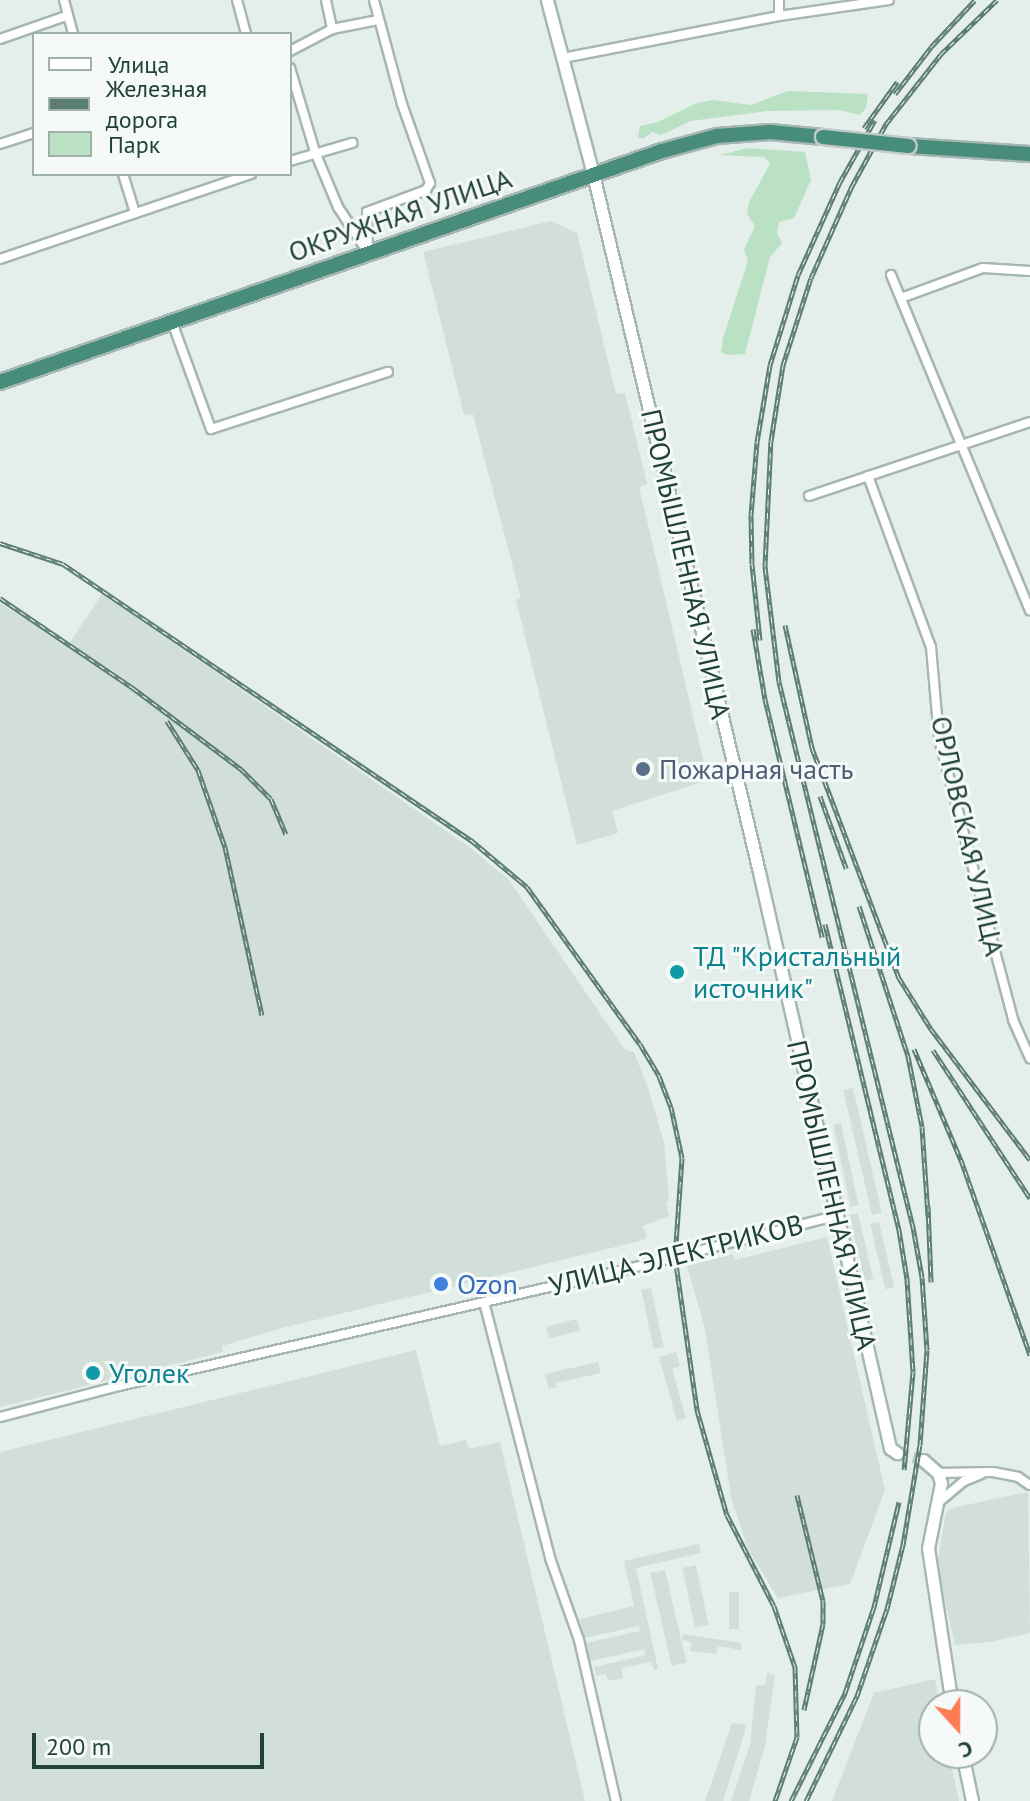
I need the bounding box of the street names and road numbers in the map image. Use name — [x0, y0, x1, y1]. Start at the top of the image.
street label: ОКРУЖНАЯ УЛИЦА — [284, 161, 516, 269]
street label: ПРОМЫШЛЕННАЯ УЛИЦА — [634, 405, 738, 723]
street label: ОРЛОВСКАЯ УЛИЦА — [924, 712, 1012, 960]
street label: ПРОМЫШЛЕННАЯ УЛИЦА — [780, 1036, 884, 1354]
street label: УЛИЦА ЭЛЕКТРИКОВ — [545, 1207, 807, 1303]

